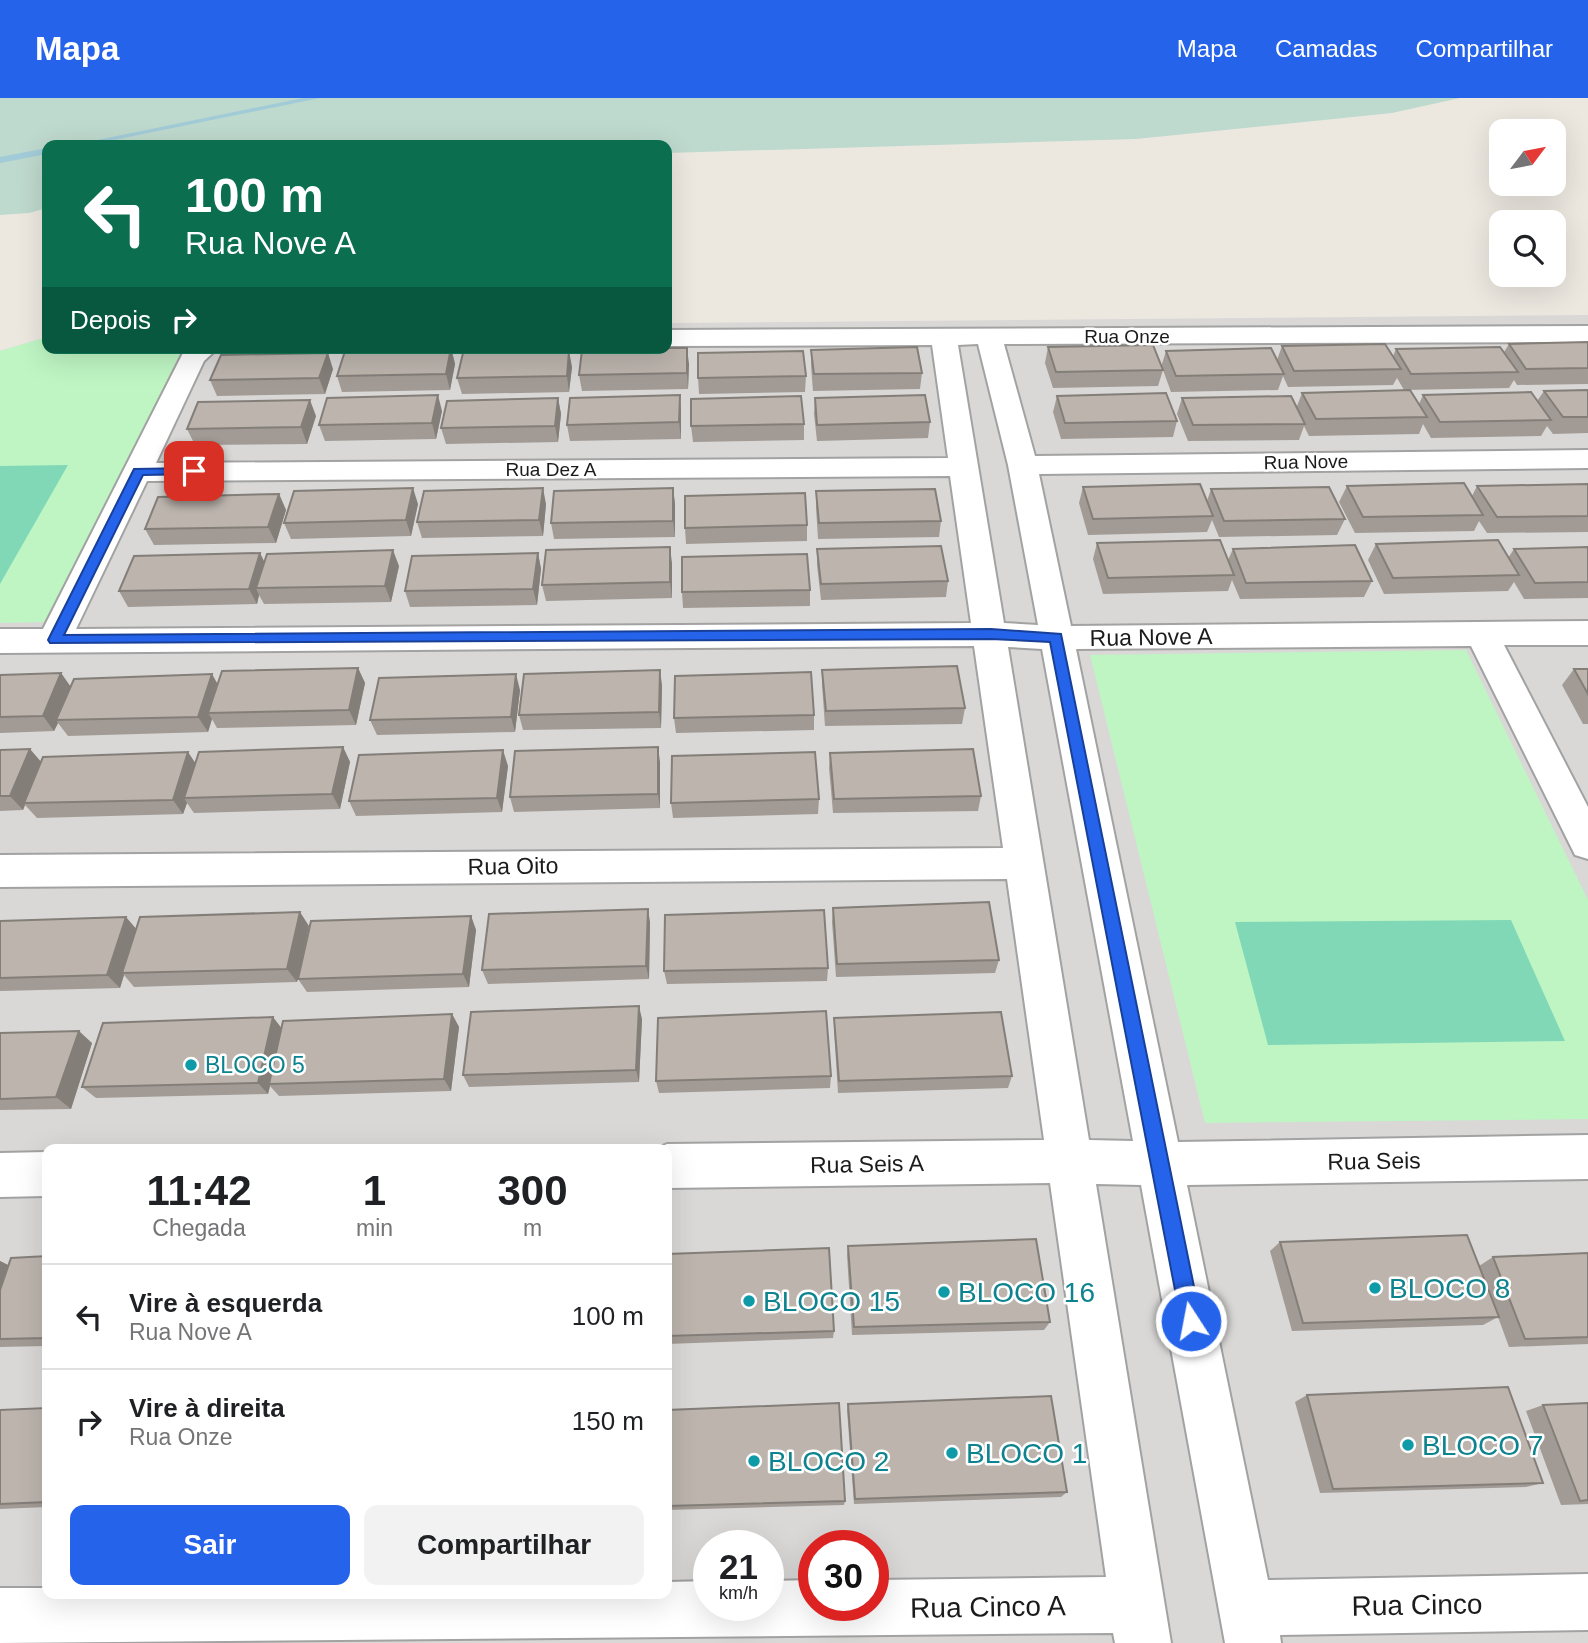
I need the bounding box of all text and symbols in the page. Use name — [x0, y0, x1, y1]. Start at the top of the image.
text: Mapa — [35, 30, 119, 67]
text: Mapa — [1177, 35, 1237, 62]
text: Camadas — [1275, 35, 1378, 62]
text: Compartilhar — [1416, 35, 1553, 62]
north arrow — [1489, 119, 1566, 196]
map controls — [1489, 119, 1566, 287]
icon: left — [70, 168, 161, 259]
text: 100 m — [185, 168, 324, 222]
button: search — [1489, 210, 1566, 287]
text: Rua Nove A — [185, 225, 356, 261]
icon: right — [165, 301, 203, 339]
text: Depois — [70, 305, 151, 335]
street label: Rua Onze — [1084, 326, 1170, 347]
pin — [164, 441, 224, 501]
street label: Rua Nove — [1264, 451, 1348, 473]
icon: arrive — [175, 452, 213, 490]
street label: Rua Dez A — [506, 459, 597, 480]
street label: Rua Nove A — [1089, 623, 1213, 651]
street label: Rua Oito — [467, 852, 559, 880]
place label: BLOCO 5 — [205, 1052, 305, 1078]
marker: BLOCO 5 — [183, 1057, 199, 1073]
street label: Rua Seis — [1327, 1147, 1421, 1175]
street label: Rua Seis A — [810, 1150, 925, 1178]
text: 11:42 — [146, 1167, 252, 1214]
text: 1 — [363, 1167, 386, 1214]
text: 300 — [497, 1167, 568, 1214]
text: Chegada — [152, 1215, 246, 1241]
text: min — [356, 1215, 393, 1241]
text: m — [523, 1215, 542, 1241]
place label: BLOCO 8 — [1389, 1273, 1510, 1304]
place label: BLOCO 16 — [958, 1277, 1095, 1308]
marker: BLOCO 8 — [1367, 1280, 1383, 1296]
marker: BLOCO 16 — [936, 1284, 952, 1300]
position arrow — [1154, 1284, 1228, 1358]
place label: BLOCO 15 — [763, 1286, 900, 1317]
text: Vire à esquerda — [129, 1288, 322, 1318]
marker: BLOCO 15 — [741, 1293, 757, 1309]
icon: left — [70, 1298, 108, 1336]
text: 100 m — [572, 1301, 644, 1331]
text: Rua Nove A — [129, 1319, 252, 1345]
text: Vire à direita — [129, 1393, 285, 1423]
icon: right — [70, 1403, 108, 1441]
text: 150 m — [572, 1406, 644, 1436]
text: Rua Onze — [129, 1424, 233, 1450]
place label: BLOCO 7 — [1422, 1430, 1543, 1461]
marker: BLOCO 7 — [1400, 1437, 1416, 1453]
place label: BLOCO 1 — [966, 1438, 1087, 1469]
marker: BLOCO 1 — [944, 1445, 960, 1461]
place label: BLOCO 2 — [768, 1446, 889, 1477]
marker: BLOCO 2 — [746, 1453, 762, 1469]
button: Sair — [70, 1505, 350, 1585]
button: Compartilhar — [364, 1505, 644, 1585]
speed limit sign: 30 — [798, 1530, 889, 1621]
text: 21 — [719, 1547, 758, 1586]
text: km/h — [719, 1583, 758, 1603]
street label: Rua Cinco — [1351, 1588, 1483, 1622]
street label: Rua Cinco A — [910, 1590, 1066, 1624]

